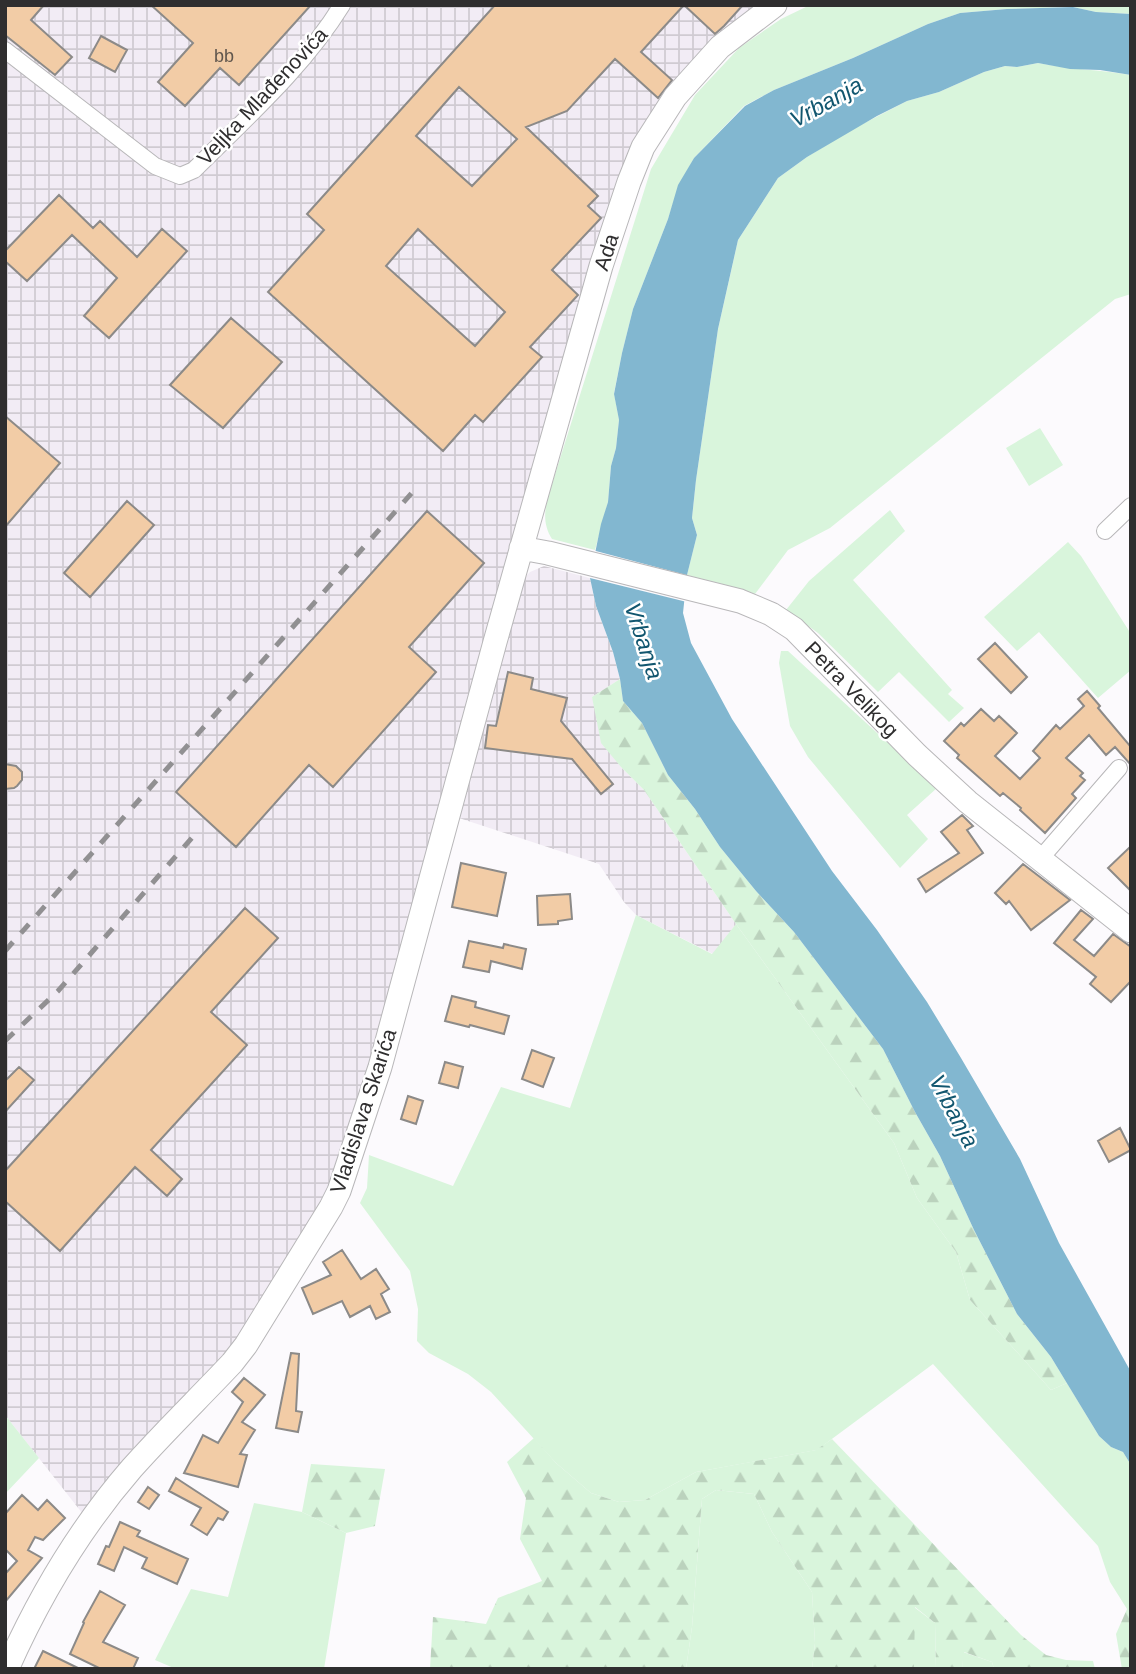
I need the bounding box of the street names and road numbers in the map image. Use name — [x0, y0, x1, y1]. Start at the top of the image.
street label: Veljka Mlađenovića — [192, 22, 332, 170]
street label: Ada — [589, 230, 623, 273]
street label: Petra Velikog — [801, 637, 903, 741]
street label: Vladislava Skarića — [326, 1026, 401, 1196]

